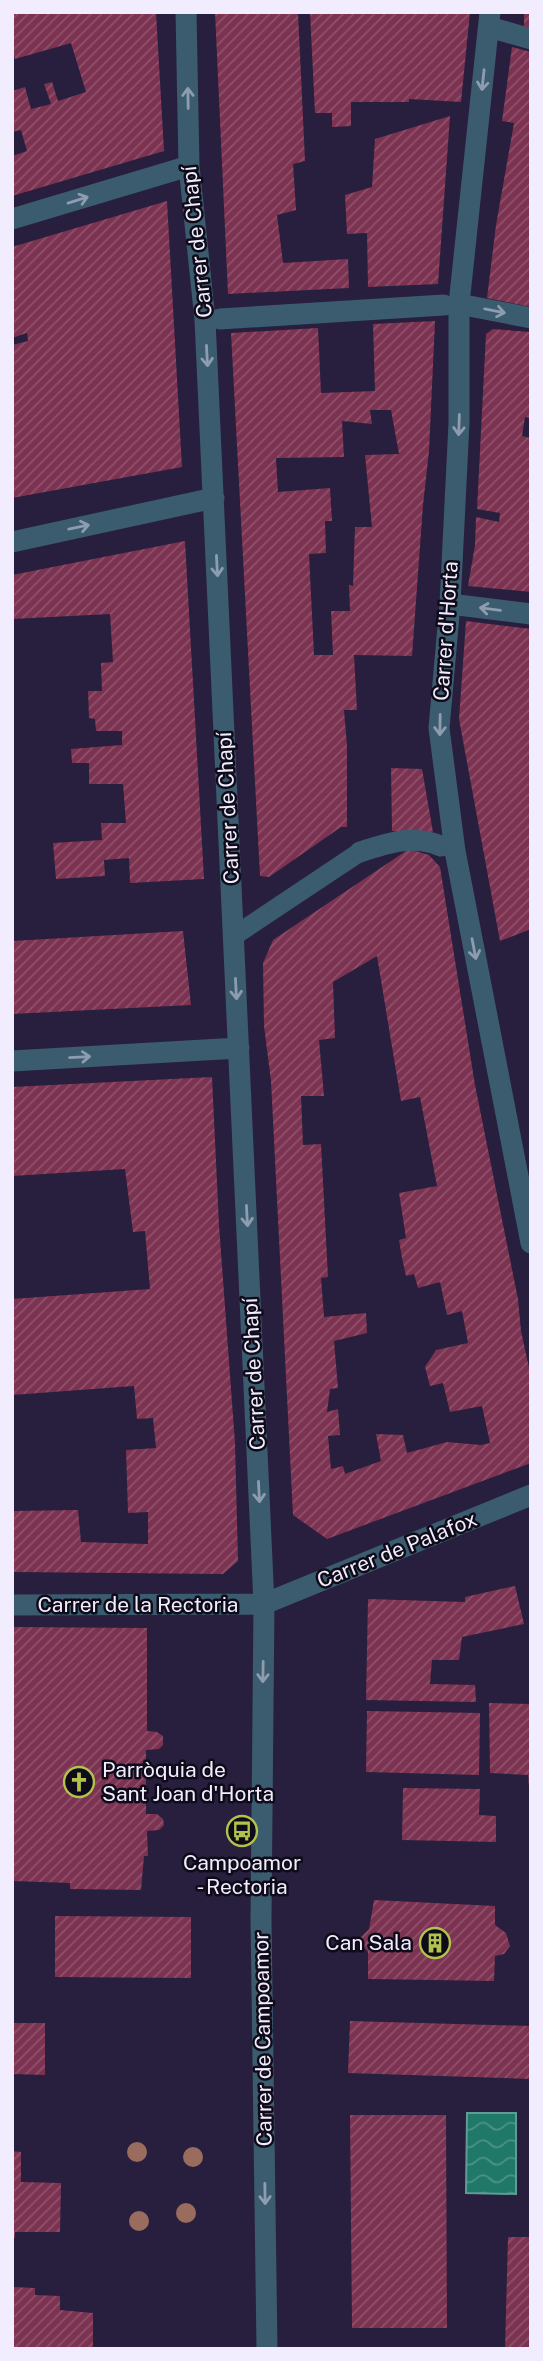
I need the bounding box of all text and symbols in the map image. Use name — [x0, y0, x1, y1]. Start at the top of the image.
one-way arrow — [476, 68, 489, 91]
one-way arrow — [181, 87, 194, 110]
street label: Carrer de Chapí — [176, 164, 217, 319]
one-way arrow — [66, 192, 88, 205]
one-way arrow — [483, 305, 506, 319]
one-way arrow — [201, 344, 214, 367]
one-way arrow — [452, 413, 465, 436]
one-way arrow — [67, 520, 90, 533]
one-way arrow — [211, 554, 224, 576]
street label: Carrer d'Horta — [428, 560, 463, 702]
one-way arrow — [479, 603, 502, 616]
one-way arrow — [433, 713, 447, 736]
street label: Carrer de Chapí — [211, 730, 244, 885]
one-way arrow — [468, 937, 481, 960]
one-way arrow — [230, 977, 243, 1000]
one-way arrow — [69, 1050, 91, 1063]
one-way arrow — [240, 1204, 253, 1227]
street label: Carrer de Chapí — [237, 1296, 270, 1451]
one-way arrow — [252, 1480, 265, 1503]
street label: Carrer de Palafox — [313, 1506, 480, 1593]
street label: Carrer de la Rectoria — [38, 1592, 238, 1617]
one-way arrow — [256, 1661, 270, 1684]
place label: Parròquia de Sant Joan d'Horta — [102, 1757, 274, 1806]
church icon: Parròquia de Sant Joan d'Horta — [62, 1765, 96, 1799]
bus stop icon: Campoamor - Rectoria — [225, 1814, 259, 1848]
place label: Campoamor - Rectoria — [183, 1850, 301, 1899]
building icon: Can Sala — [418, 1926, 452, 1960]
place label: Can Sala — [325, 1930, 412, 1955]
street label: Carrer de Campoamor — [248, 1931, 277, 2147]
one-way arrow — [258, 2182, 272, 2205]

